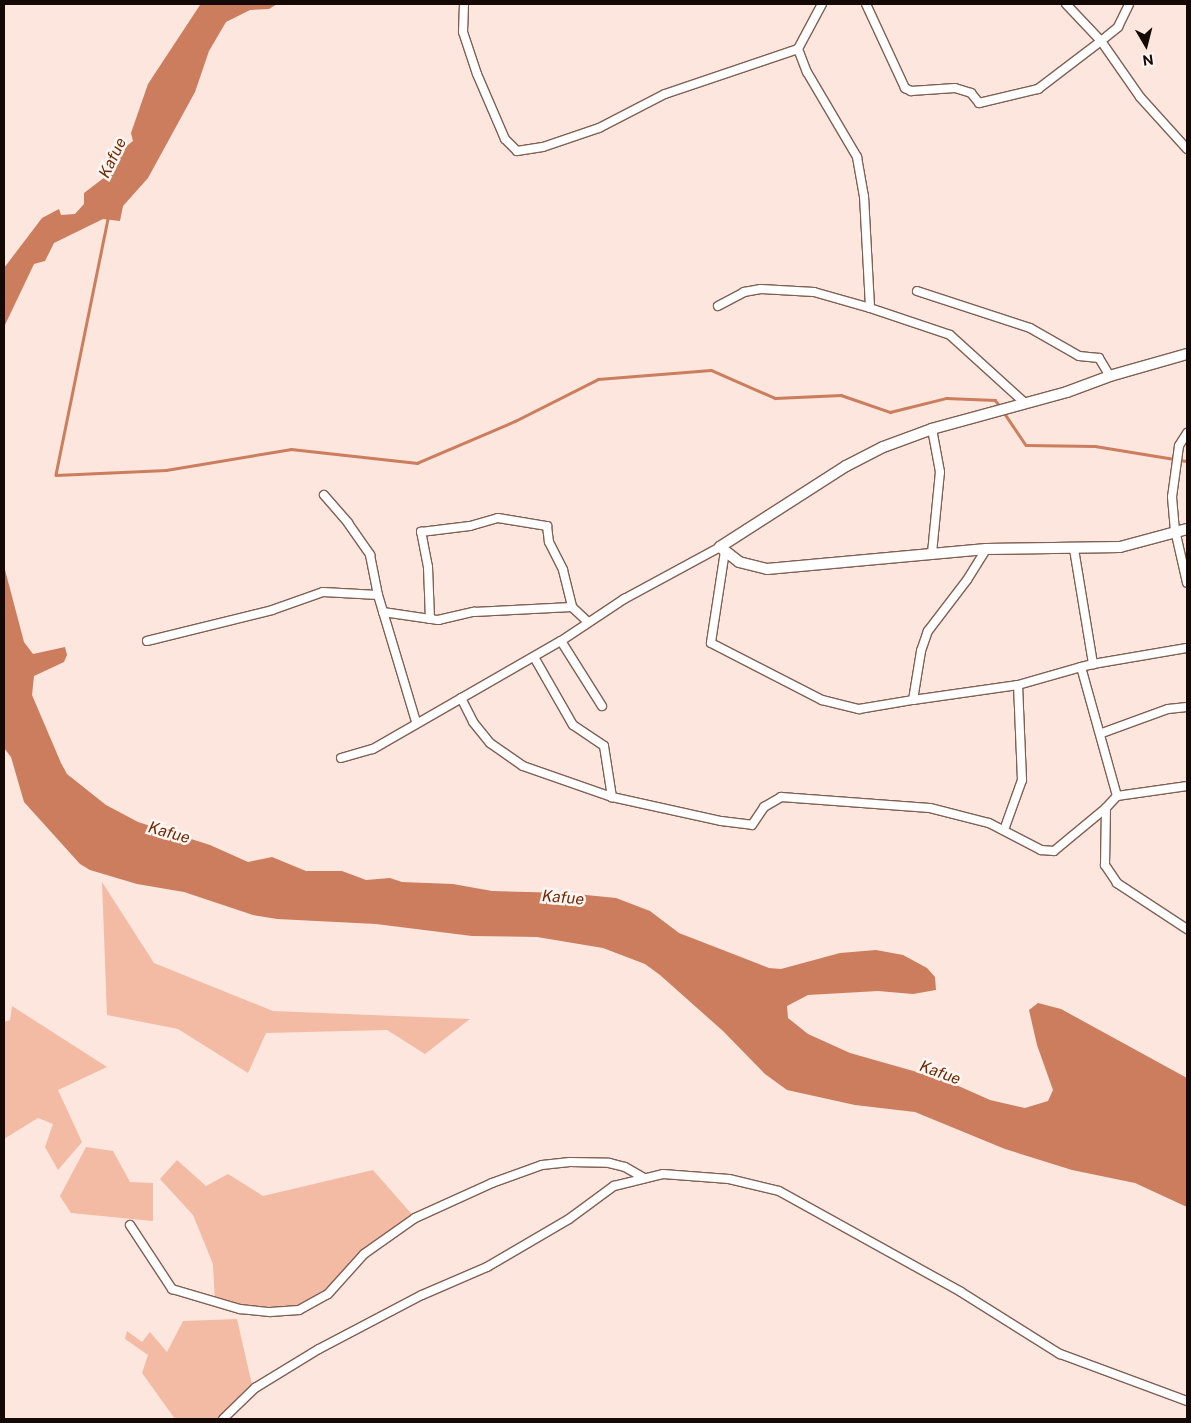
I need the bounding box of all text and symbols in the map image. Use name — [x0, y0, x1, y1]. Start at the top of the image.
north arrow — [1121, 20, 1171, 70]
text: N — [1142, 51, 1155, 69]
water label: Kafue — [95, 135, 131, 181]
water label: Kafue — [146, 818, 192, 848]
water label: Kafue — [541, 887, 585, 909]
water label: Kafue — [917, 1057, 963, 1089]

